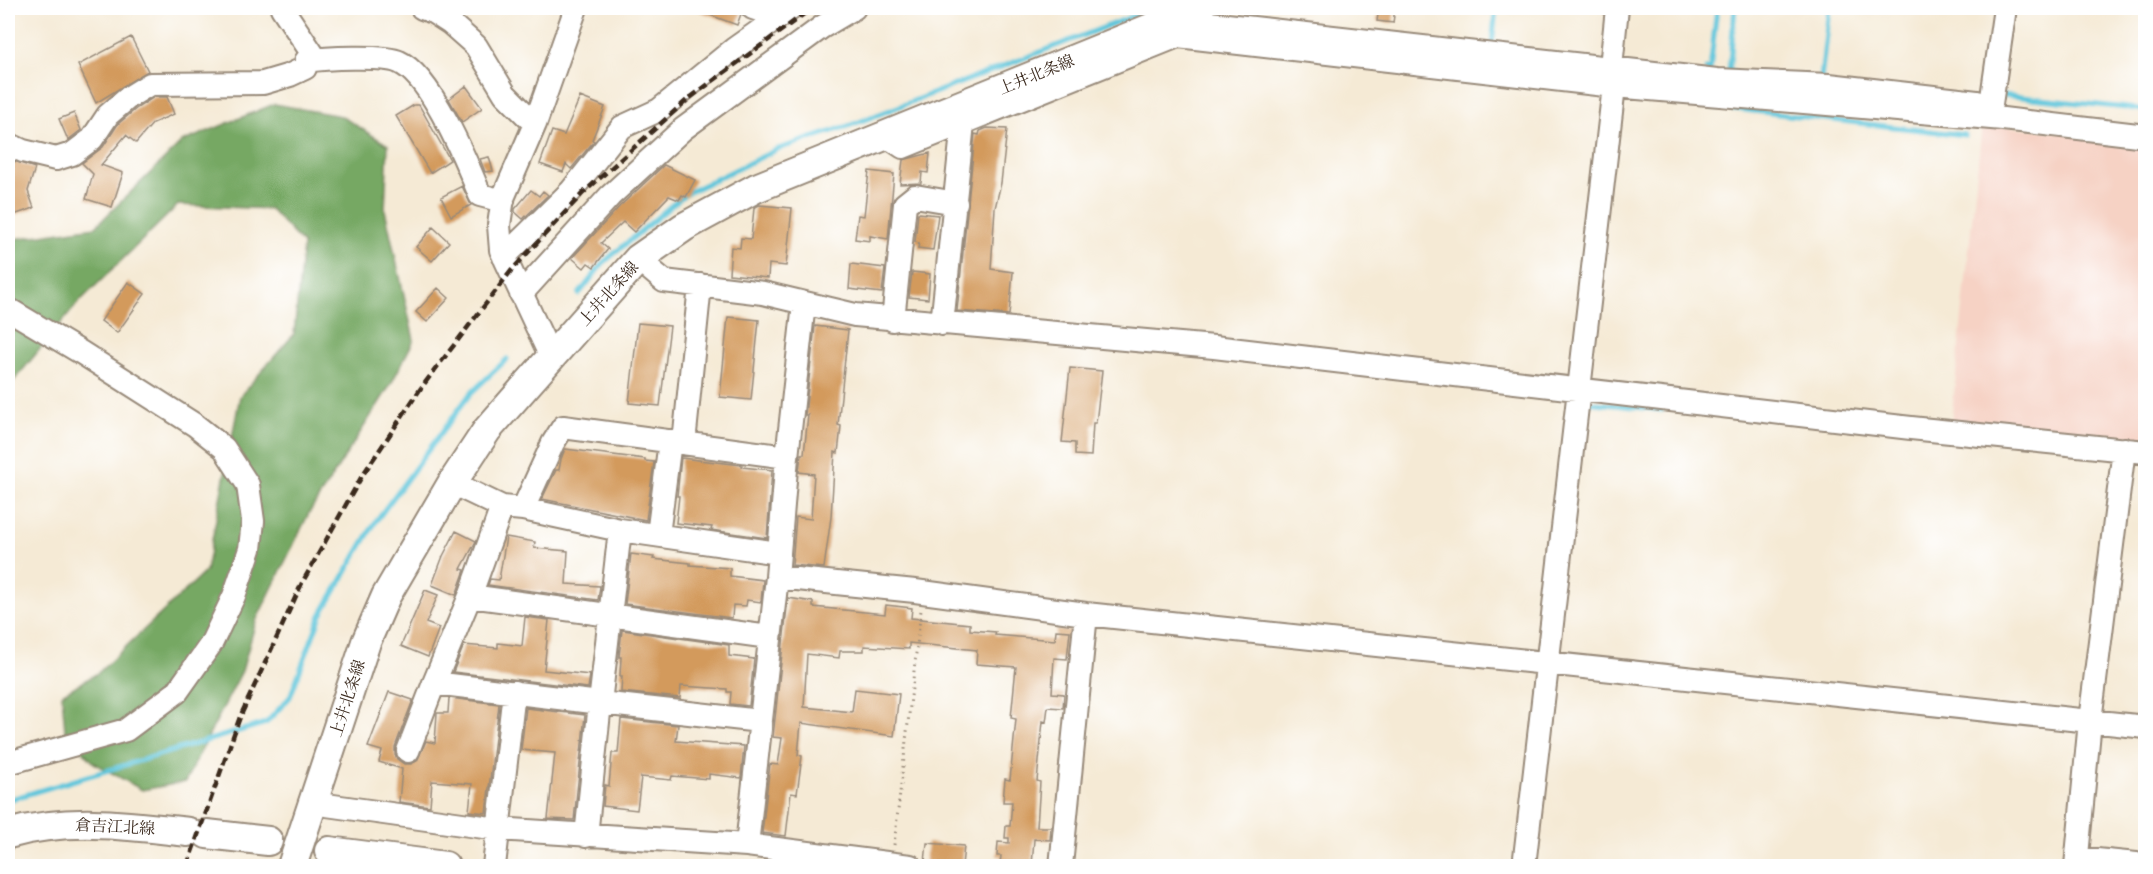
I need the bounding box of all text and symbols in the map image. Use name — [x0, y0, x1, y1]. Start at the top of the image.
street label: 上井北条線 — [995, 50, 1077, 98]
street label: 上井北条線 — [574, 257, 642, 329]
street label: 上井北条線 — [325, 657, 369, 739]
street label: 倉吉江北線 — [75, 814, 155, 838]

